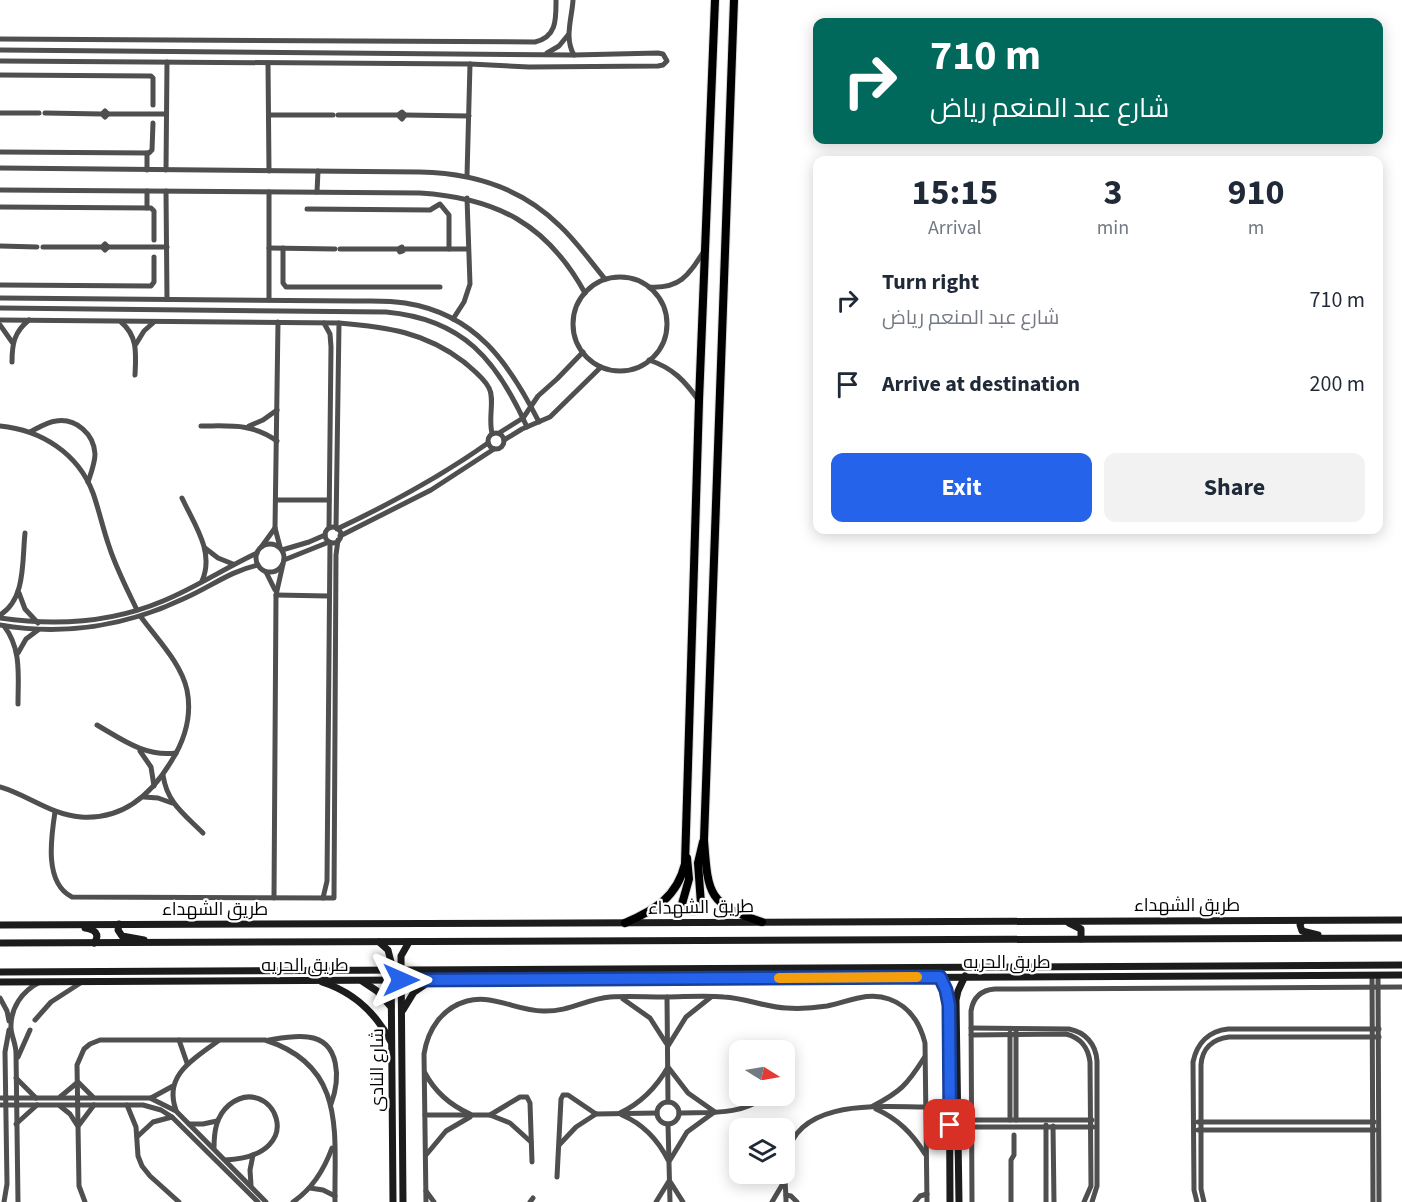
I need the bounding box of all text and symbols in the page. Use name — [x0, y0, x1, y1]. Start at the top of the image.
text: 710 m — [930, 26, 1041, 86]
icon: right — [831, 42, 909, 120]
text: شارع عبد المنعم رياض — [930, 89, 1169, 128]
text: 15:15 — [911, 167, 998, 218]
text: 3 — [1103, 167, 1122, 218]
text: 910 — [1228, 167, 1285, 218]
text: Arrival — [928, 214, 982, 242]
text: min — [1097, 214, 1129, 242]
text: m — [1248, 214, 1264, 242]
text: Turn right — [882, 266, 979, 298]
icon: right — [831, 284, 864, 317]
text: 710 m — [1310, 284, 1365, 316]
text: شارع عبد المنعم رياض — [882, 304, 1059, 332]
icon: arrive — [831, 368, 864, 401]
text: Arrive at destination — [882, 368, 1080, 400]
text: 200 m — [1310, 368, 1365, 400]
button: Exit — [831, 453, 1092, 522]
button: Share — [1104, 453, 1365, 522]
street label: طريق الشهداء — [1134, 893, 1240, 918]
street label: طريق الشهداء — [648, 894, 754, 921]
street label: طريق الشهداء — [162, 897, 268, 922]
position arrow — [369, 948, 433, 1012]
street label: طريق الحريه — [963, 950, 1051, 975]
street label: طريق الحريه — [261, 953, 349, 978]
street label: شارع النادى — [365, 1028, 390, 1112]
north arrow — [729, 1040, 795, 1106]
map controls — [729, 1040, 795, 1184]
pin — [924, 1099, 975, 1150]
icon: arrive — [933, 1108, 966, 1141]
button: layers — [729, 1118, 795, 1184]

